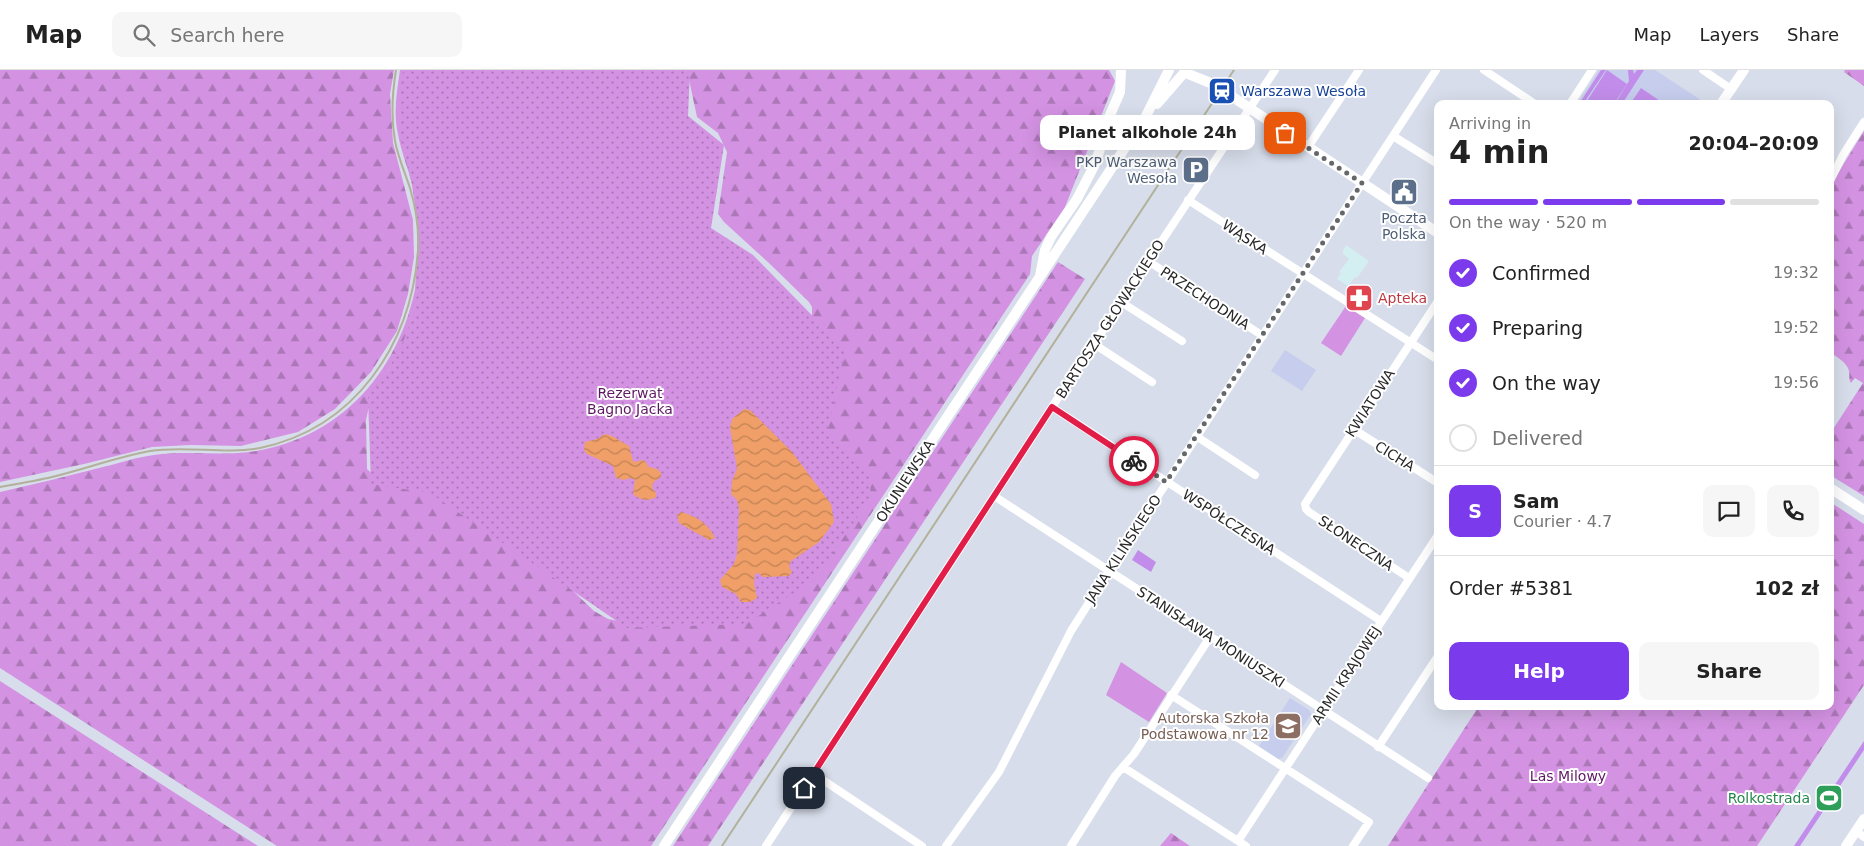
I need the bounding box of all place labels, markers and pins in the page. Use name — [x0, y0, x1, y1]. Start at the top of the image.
station icon: Warszawa Wesoła — [1207, 76, 1237, 106]
place label: Warszawa Wesoła — [1241, 83, 1366, 99]
pin — [1264, 112, 1306, 154]
callout: Planet alkohole 24h — [1040, 116, 1255, 150]
place label: PKP Warszawa Wesoła — [1076, 154, 1177, 186]
parking icon: PKP Warszawa Wesoła — [1181, 155, 1211, 185]
public building icon: Poczta Polska — [1389, 177, 1419, 207]
place label: Poczta Polska — [1381, 210, 1427, 242]
pharmacy icon: Apteka — [1344, 283, 1374, 313]
place label: Apteka — [1378, 290, 1427, 306]
place label: Autorska Szkoła Podstawowa nr 12 — [1141, 710, 1269, 742]
school or university icon: Autorska Szkoła Podstawowa nr 12 — [1273, 711, 1303, 741]
pin — [783, 767, 825, 809]
sports icon: Rolkostrada — [1814, 783, 1844, 813]
place label: Rolkostrada — [1728, 790, 1810, 806]

